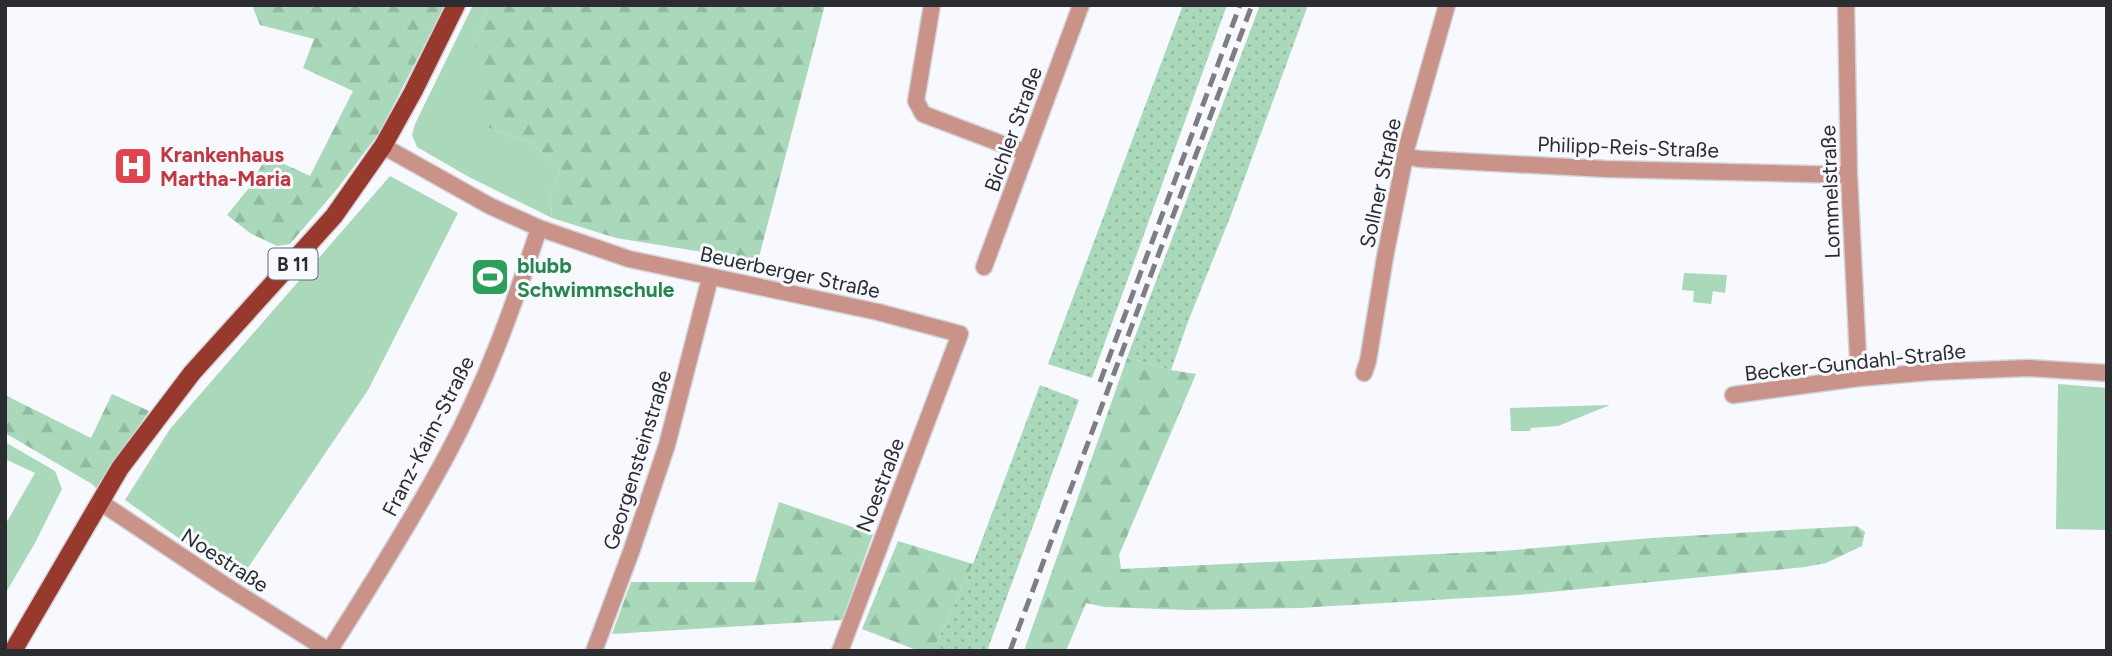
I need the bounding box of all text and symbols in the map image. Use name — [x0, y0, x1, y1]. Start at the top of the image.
street label: Bichler Straße — [979, 63, 1047, 195]
street label: Sollner Straße — [1354, 116, 1406, 250]
street label: Lommelstraße — [1815, 125, 1845, 259]
street label: Philipp-Reis-Straße — [1537, 131, 1719, 163]
place label: Krankenhaus Martha-Maria — [160, 142, 291, 191]
hospital icon: Krankenhaus Martha-Maria — [112, 145, 154, 187]
street label: Beuerberger Straße — [698, 241, 882, 303]
road number: B 11 — [268, 248, 318, 280]
place label: blubb Schwimmschule — [517, 253, 675, 302]
sports icon: blubb Schwimmschule — [469, 256, 511, 298]
street label: Becker-Gundahl-Straße — [1743, 338, 1967, 386]
street label: Franz-Kaim-Straße — [377, 352, 479, 520]
street label: Georgensteinstraße — [598, 367, 676, 553]
street label: Noestraße — [851, 434, 909, 536]
street label: Noestraße — [177, 523, 273, 597]

